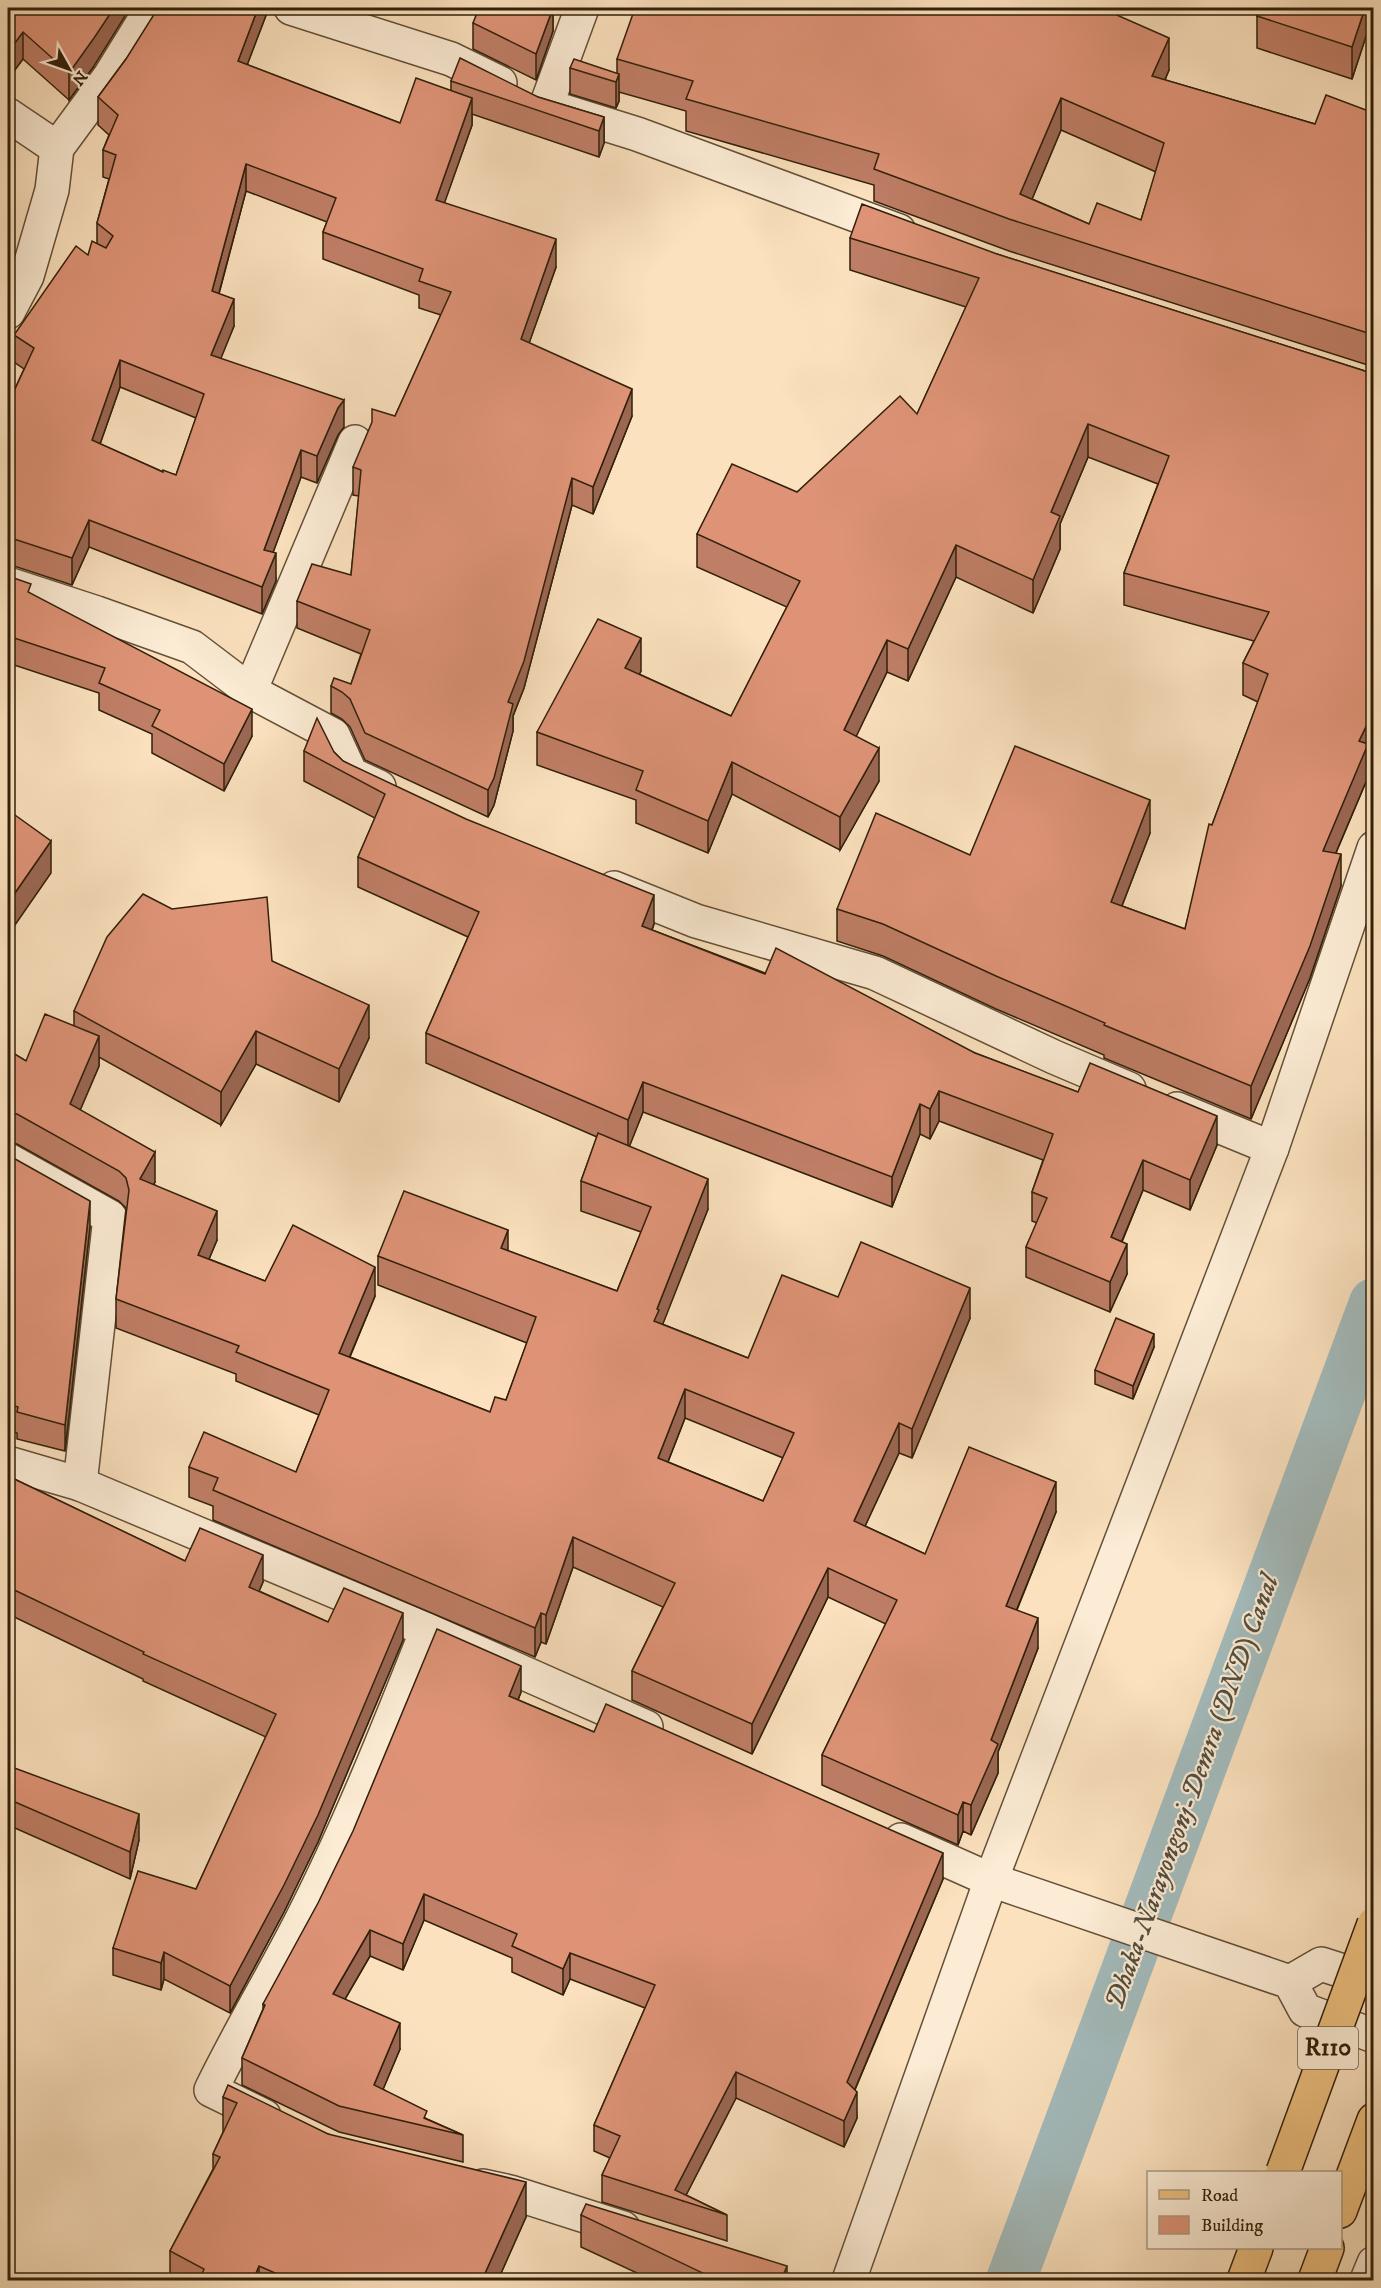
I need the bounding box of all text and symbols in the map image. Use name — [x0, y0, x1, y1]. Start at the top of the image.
north arrow — [39, 39, 99, 99]
text: N — [68, 67, 92, 89]
water label: Dhaka-Narayongonj-Demra (DND) Canal — [1097, 1567, 1288, 2014]
road number: R110 — [1298, 2027, 1358, 2069]
legend — [1147, 2171, 1342, 2249]
text: Road — [1201, 2185, 1238, 2207]
text: Building — [1201, 2215, 1263, 2237]

